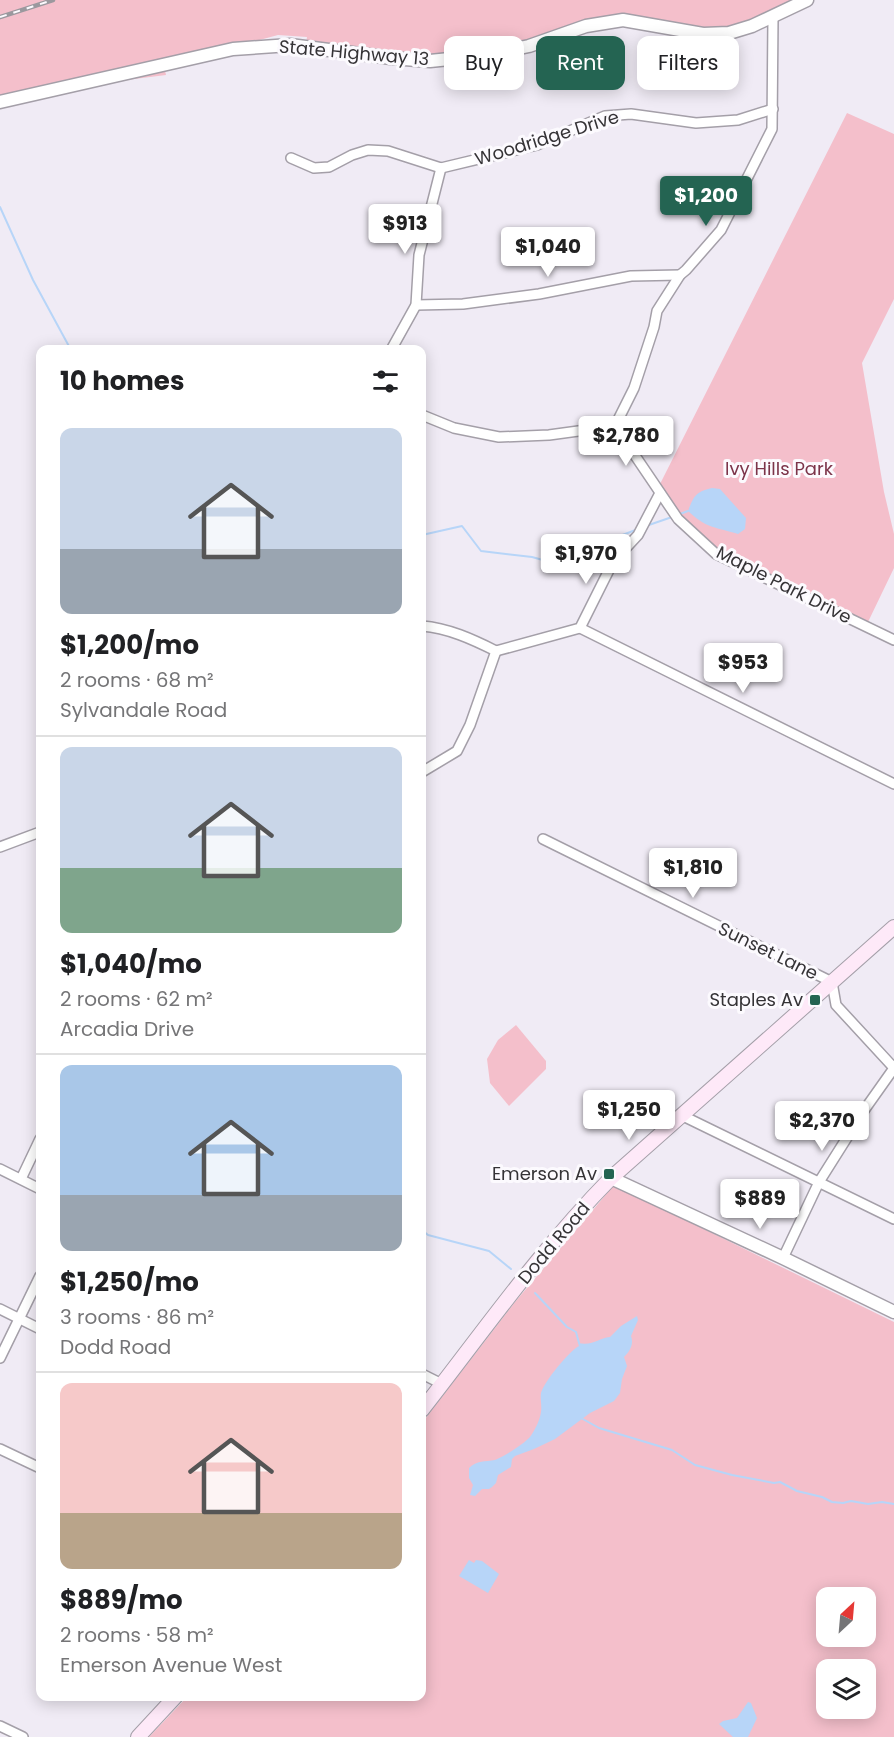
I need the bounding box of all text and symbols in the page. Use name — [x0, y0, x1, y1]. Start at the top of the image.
street label: State Highway 13 — [278, 33, 430, 72]
chip: Buy — [444, 36, 524, 90]
chip: Rent — [536, 36, 625, 90]
chip: Filters — [637, 36, 739, 90]
street label: Woodridge Drive — [472, 104, 622, 171]
pin: $1,200 — [657, 176, 755, 227]
text: $1,200 — [674, 181, 738, 209]
pin: $913 — [369, 204, 441, 255]
text: $913 — [382, 209, 428, 237]
pin: $1,040 — [499, 227, 597, 278]
text: $1,040 — [515, 232, 581, 260]
text: 10 homes — [60, 363, 184, 399]
icon: filters — [369, 365, 402, 398]
pin: $2,780 — [577, 416, 675, 467]
text: $2,780 — [592, 421, 660, 449]
park label: Ivy Hills Park — [725, 456, 834, 481]
icon: home — [177, 467, 285, 575]
pin: $1,970 — [537, 534, 635, 585]
text: $1,970 — [555, 539, 617, 567]
street label: Maple Park Drive — [712, 540, 856, 629]
text: $1,200/mo — [60, 627, 199, 663]
pin: $953 — [707, 643, 779, 694]
text: $953 — [718, 648, 768, 676]
text: 2 rooms · 68 m² — [60, 666, 214, 694]
text: Sylvandale Road — [60, 696, 227, 724]
icon: home — [177, 786, 285, 894]
pin: $1,810 — [644, 848, 742, 899]
text: $1,810 — [663, 853, 723, 881]
street label: Sunset Lane — [714, 916, 822, 985]
text: $1,040/mo — [60, 946, 202, 982]
text: 2 rooms · 62 m² — [60, 985, 213, 1013]
place label: Staples Av — [710, 987, 803, 1012]
marker: Staples Av — [808, 993, 822, 1007]
text: Arcadia Drive — [60, 1015, 194, 1043]
pin: $1,250 — [580, 1090, 678, 1141]
text: $1,250 — [597, 1095, 661, 1123]
pin: $2,370 — [773, 1101, 871, 1152]
icon: home — [177, 1104, 285, 1212]
text: $2,370 — [789, 1106, 855, 1134]
place label: Emerson Av — [492, 1161, 597, 1186]
marker: Emerson Av — [602, 1167, 616, 1181]
pin: $889 — [724, 1179, 796, 1230]
text: $889 — [734, 1184, 786, 1212]
street label: Dodd Road — [512, 1196, 595, 1289]
text: $1,250/mo — [60, 1264, 199, 1300]
text: 3 rooms · 86 m² — [60, 1303, 214, 1331]
text: Dodd Road — [60, 1333, 171, 1361]
icon: home — [177, 1422, 285, 1530]
text: $889/mo — [60, 1582, 183, 1618]
north arrow — [816, 1587, 876, 1647]
map controls — [816, 1587, 876, 1719]
text: 2 rooms · 58 m² — [60, 1621, 214, 1649]
text: Emerson Avenue West — [60, 1651, 282, 1679]
button: layers — [816, 1659, 876, 1719]

